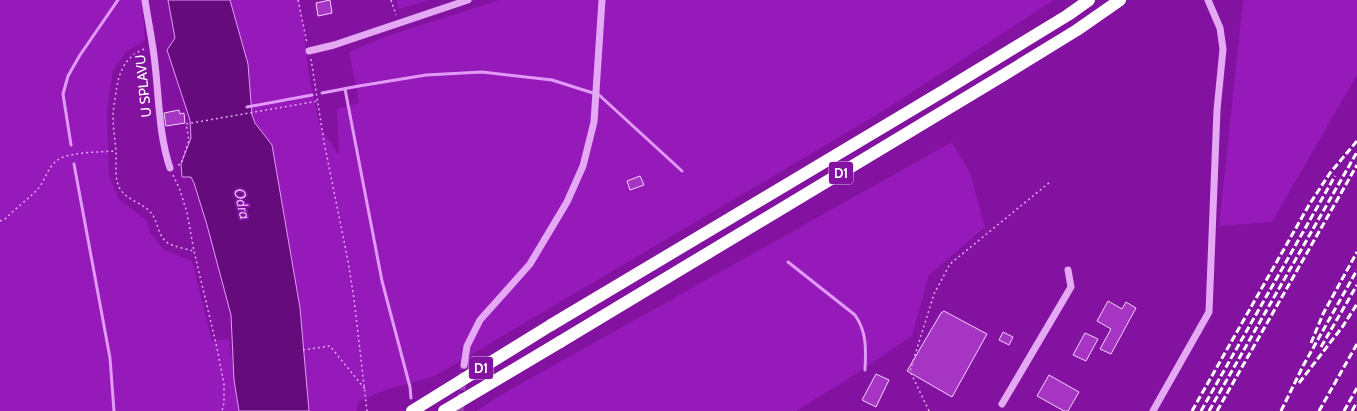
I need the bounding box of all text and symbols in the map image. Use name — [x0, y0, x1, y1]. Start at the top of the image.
street label: U SPLAVU — [131, 54, 155, 118]
road number: D1 — [829, 162, 853, 184]
water label: Odra — [230, 187, 254, 221]
road number: D1 — [469, 357, 493, 379]

